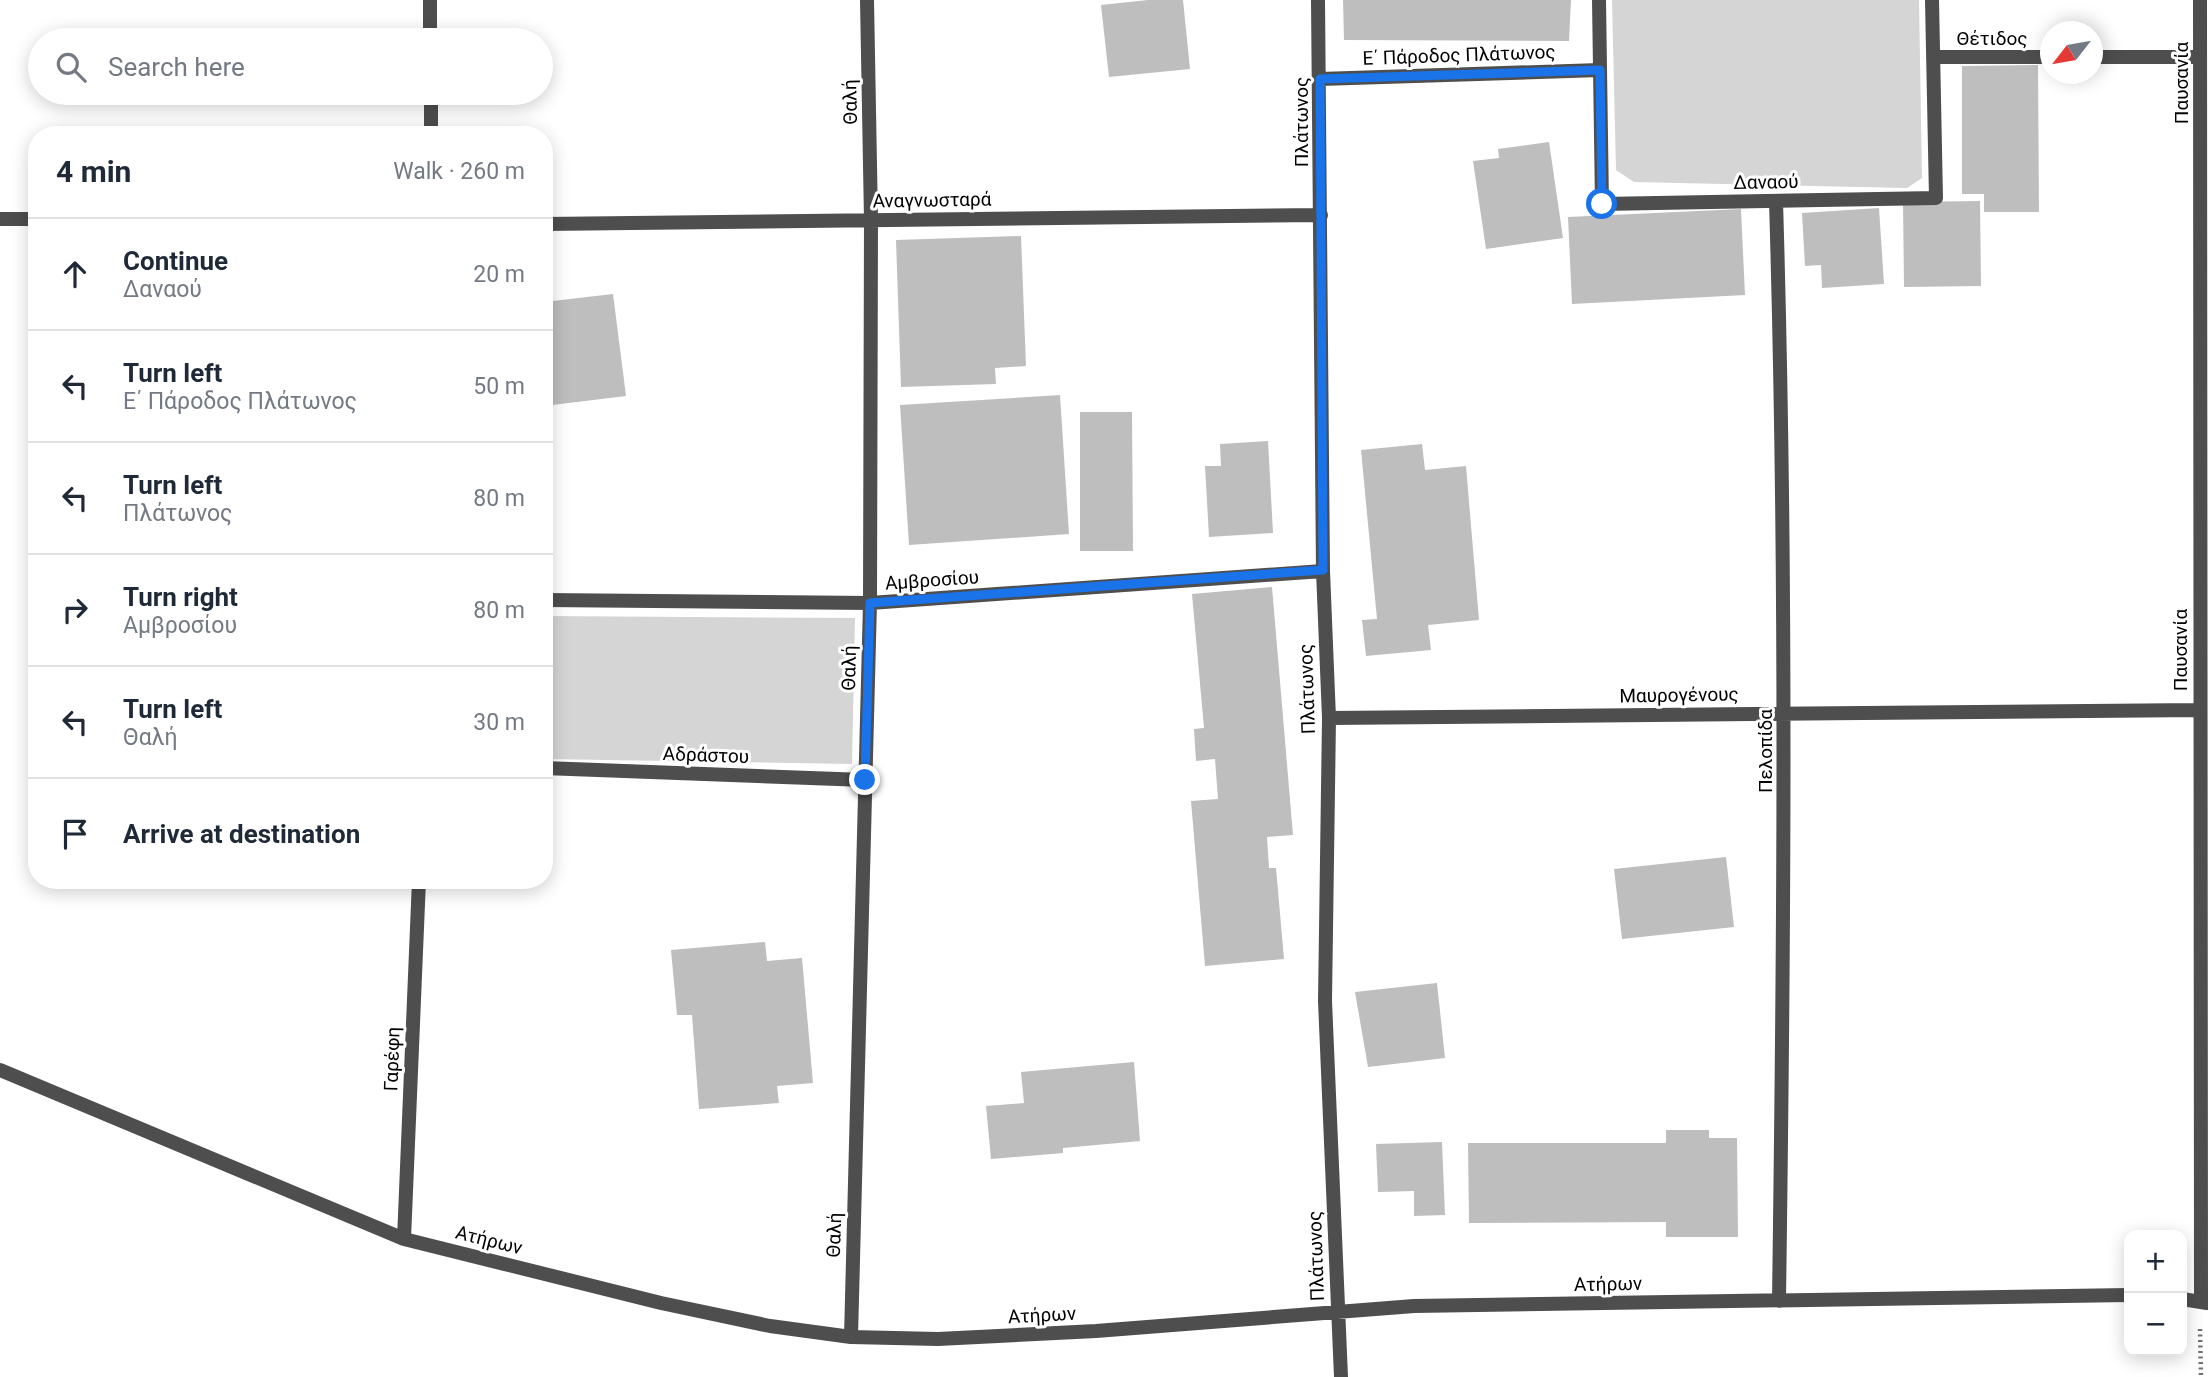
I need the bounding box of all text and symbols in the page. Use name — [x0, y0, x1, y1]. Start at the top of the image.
north arrow — [2040, 21, 2103, 84]
street label: Θέτιδος — [1956, 27, 2028, 50]
search box — [28, 28, 553, 105]
street label: Ε΄ Πάροδος Πλάτωνος — [1362, 40, 1556, 70]
street label: Παυσανία — [2170, 42, 2193, 124]
icon: search — [52, 48, 90, 86]
text: Search here — [108, 52, 245, 82]
street label: Πλάτωνος — [1290, 77, 1313, 167]
street label: Θαλή — [838, 79, 862, 125]
text: 4 min — [56, 154, 131, 189]
text: Walk · 260 m — [393, 158, 525, 185]
street label: Δαναού — [1733, 170, 1799, 194]
street label: Αναγνωσταρά — [872, 187, 992, 213]
route start — [1586, 188, 1617, 219]
text: Continue — [123, 246, 228, 276]
icon: ahead — [56, 255, 94, 293]
text: 20 m — [473, 261, 525, 288]
text: Δαναού — [123, 276, 202, 303]
text: Turn left — [123, 358, 222, 388]
icon: left — [56, 367, 94, 405]
text: 50 m — [473, 373, 525, 400]
text: Ε΄ Πάροδος Πλάτωνος — [123, 388, 357, 415]
text: Turn left — [123, 470, 222, 500]
icon: left — [56, 479, 94, 517]
text: 80 m — [473, 485, 525, 512]
text: Πλάτωνος — [123, 500, 232, 527]
street label: Αμβροσίου — [884, 565, 980, 595]
text: Turn right — [123, 582, 238, 612]
icon: right — [56, 591, 94, 629]
text: 80 m — [473, 597, 525, 624]
street label: Παυσανία — [2169, 609, 2192, 691]
text: Αμβροσίου — [123, 612, 237, 639]
street label: Πλάτωνος — [1294, 643, 1320, 735]
street label: Θαλή — [837, 645, 861, 691]
street label: Μαυρογένους — [1619, 682, 1739, 708]
text: Turn left — [123, 694, 222, 724]
icon: left — [56, 703, 94, 741]
text: 30 m — [473, 709, 525, 736]
street label: Πελοπίδα — [1754, 709, 1777, 793]
text: Θαλή — [123, 724, 178, 751]
street label: Αδράστου — [662, 742, 750, 768]
route end — [849, 764, 880, 795]
icon: arrive — [56, 815, 94, 853]
text: Arrive at destination — [123, 819, 360, 849]
street label: Γαρέφη — [379, 1026, 405, 1092]
street label: Πλάτωνος — [1303, 1210, 1329, 1302]
street label: Θαλή — [822, 1212, 846, 1258]
street label: Ατήρων — [453, 1221, 525, 1259]
map controls — [2124, 1230, 2187, 1356]
button: + — [2124, 1230, 2187, 1293]
street label: Ατήρων — [1574, 1272, 1642, 1296]
button: − — [2124, 1293, 2187, 1356]
street label: Ατήρων — [1007, 1302, 1077, 1328]

